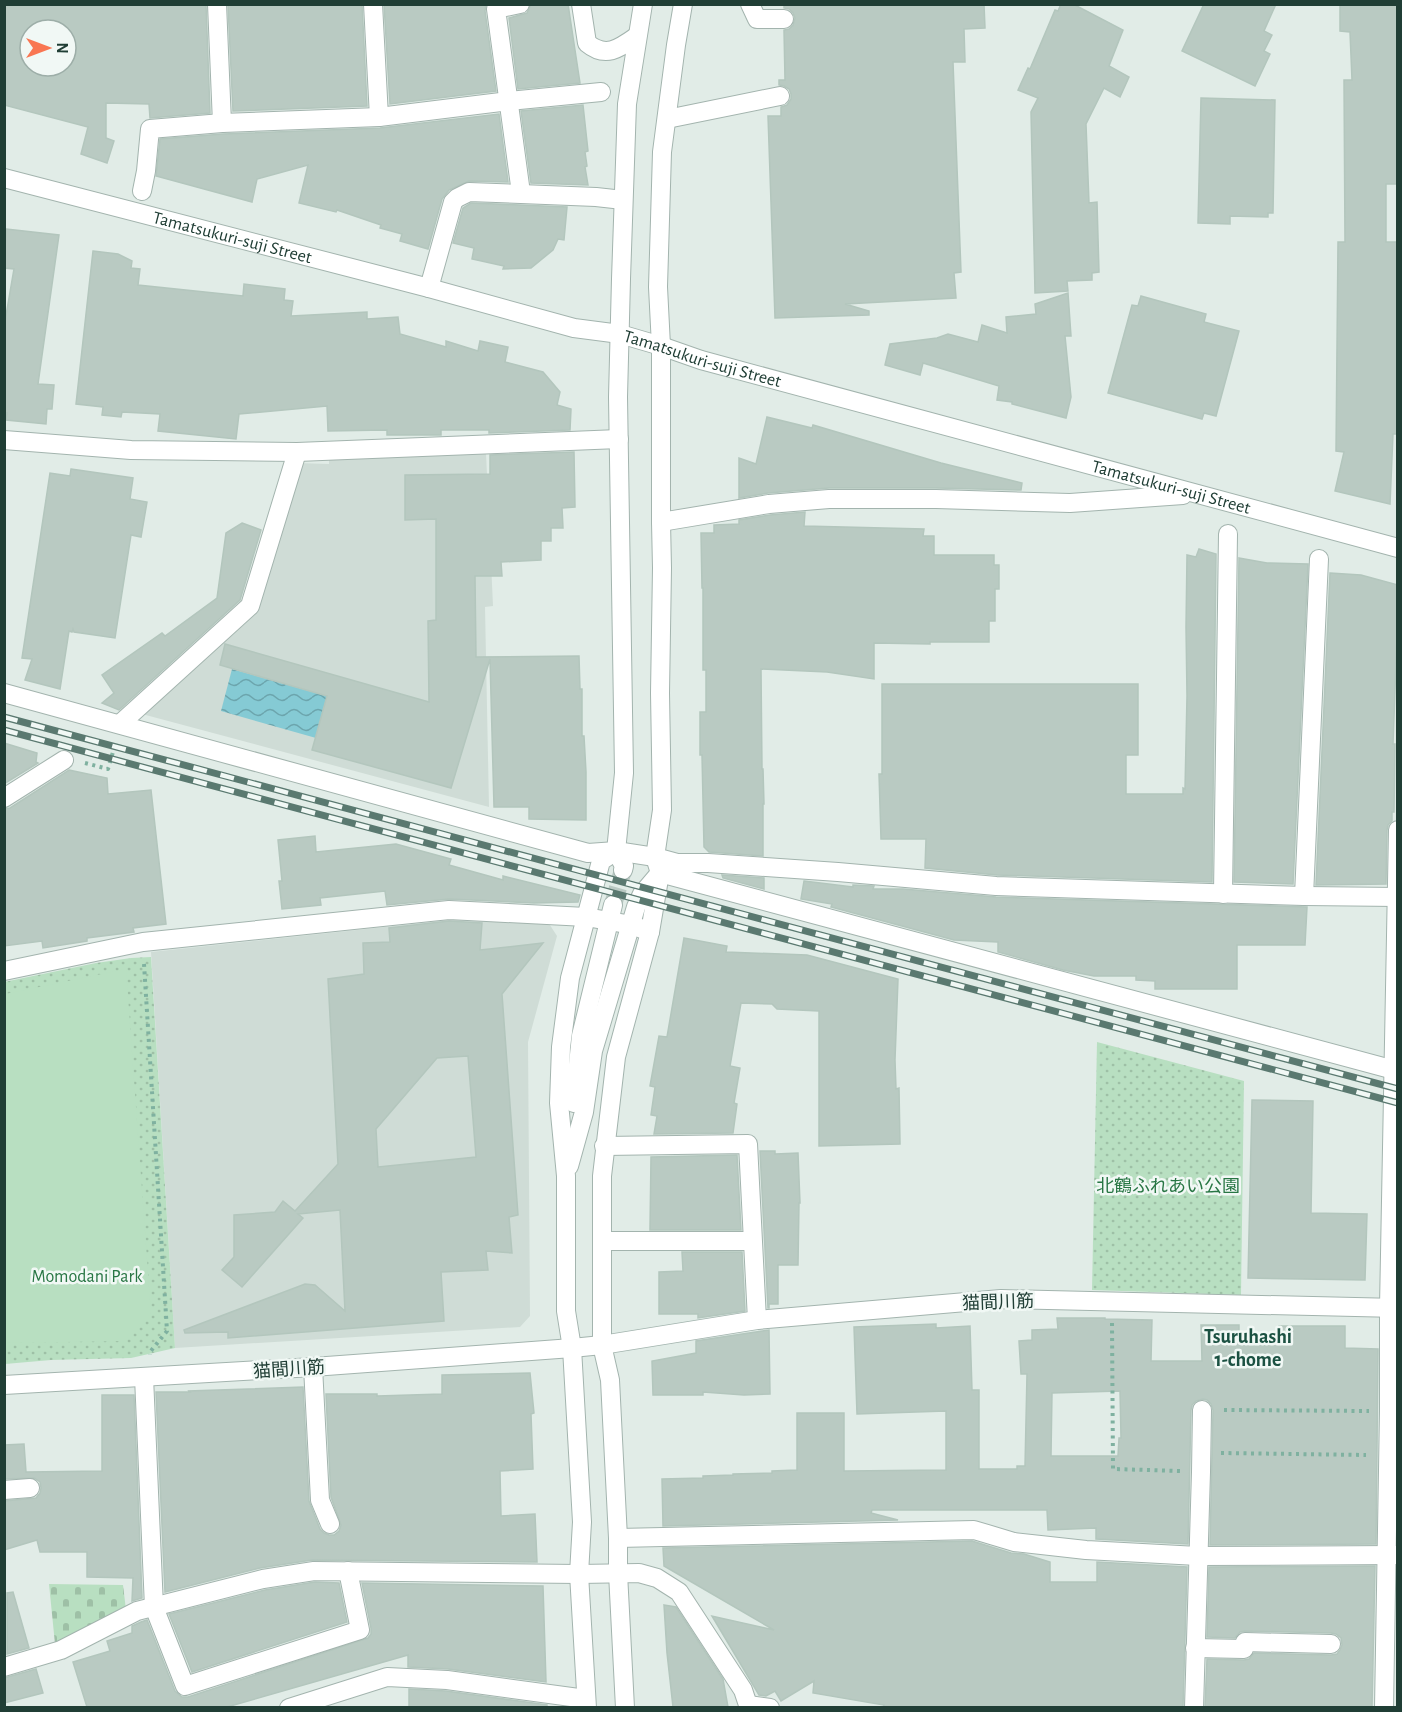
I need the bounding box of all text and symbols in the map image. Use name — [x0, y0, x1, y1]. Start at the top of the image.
north arrow — [18, 18, 78, 78]
text: N — [54, 42, 70, 54]
street label: Tamatsukuri-suji Street — [151, 209, 314, 267]
street label: Tamatsukuri-suji Street — [621, 328, 783, 391]
street label: Tamatsukuri-suji Street — [1090, 458, 1253, 518]
park label: 北鶴ふれあい公園 — [1096, 1176, 1240, 1196]
park label: Momodani Park — [32, 1268, 143, 1286]
street label: 猫間川筋 — [962, 1292, 1034, 1313]
district label: Tsuruhashi 1-chome — [1204, 1327, 1292, 1370]
street label: 猫間川筋 — [252, 1358, 326, 1381]

